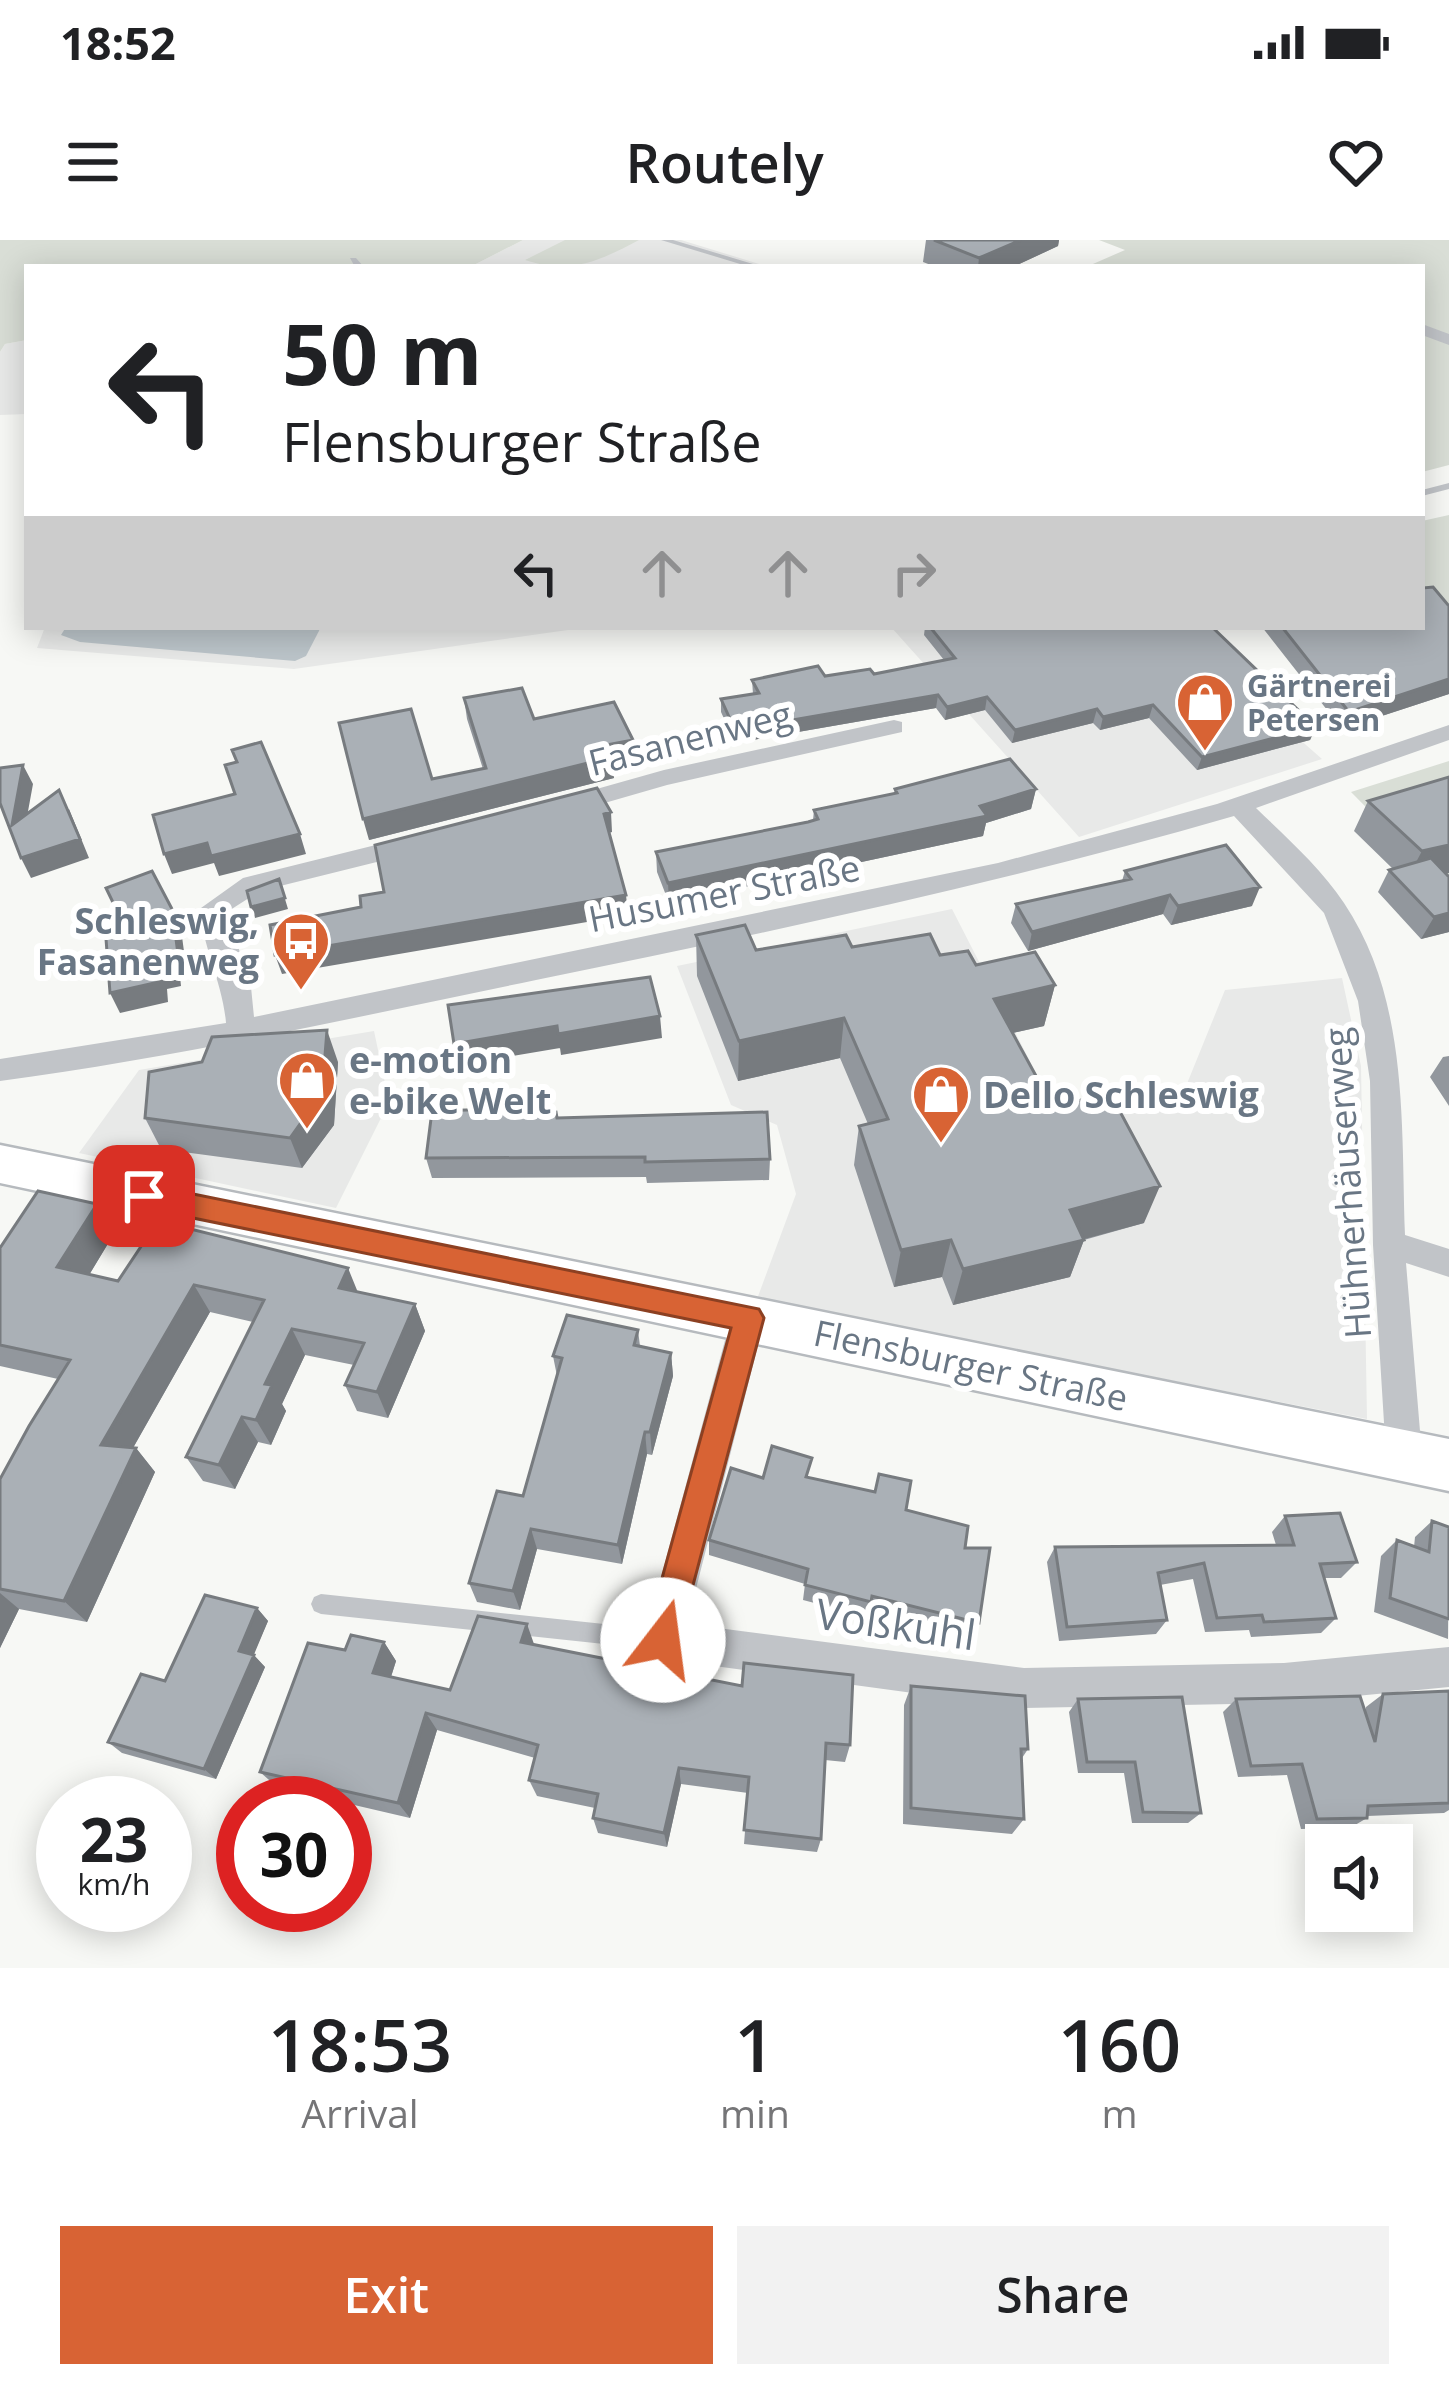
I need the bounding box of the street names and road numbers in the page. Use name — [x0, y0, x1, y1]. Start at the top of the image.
street label: Fasanenweg — [583, 689, 797, 787]
street label: Husumer Straße — [584, 843, 864, 943]
street label: Hühnerhäuserweg — [1312, 1026, 1382, 1340]
street label: Flensburger Straße — [810, 1308, 1132, 1422]
street label: Voßkuhl — [812, 1584, 980, 1662]

